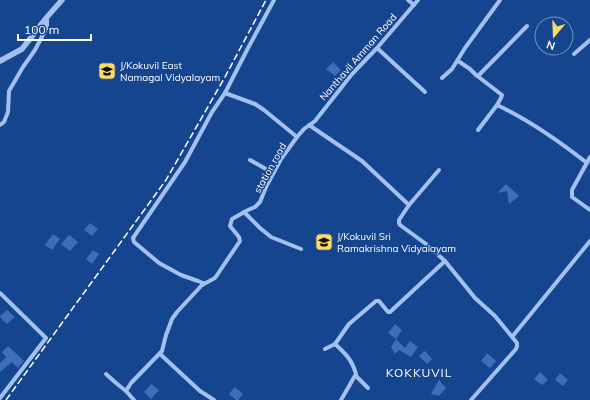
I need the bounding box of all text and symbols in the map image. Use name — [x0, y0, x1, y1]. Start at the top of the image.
street label: Nanthavil Amman Road — [317, 11, 399, 103]
scale bar — [18, 16, 91, 42]
north arrow — [534, 16, 574, 56]
text: 100 m — [24, 22, 59, 37]
text: N — [545, 37, 557, 53]
place label: J/Kokuvil East Namagal Vidyalayam — [120, 59, 220, 84]
school or university icon: J/Kokuvil East Namagal Vidyalayam — [97, 61, 117, 81]
street label: station road — [251, 140, 289, 196]
place label: J/Kokuvil Sri Ramakrishna Vidyalayam — [337, 230, 456, 255]
school or university icon: J/Kokuvil Sri Ramakrishna Vidyalayam — [314, 232, 334, 252]
district label: KOKKUVIL — [386, 365, 452, 380]

